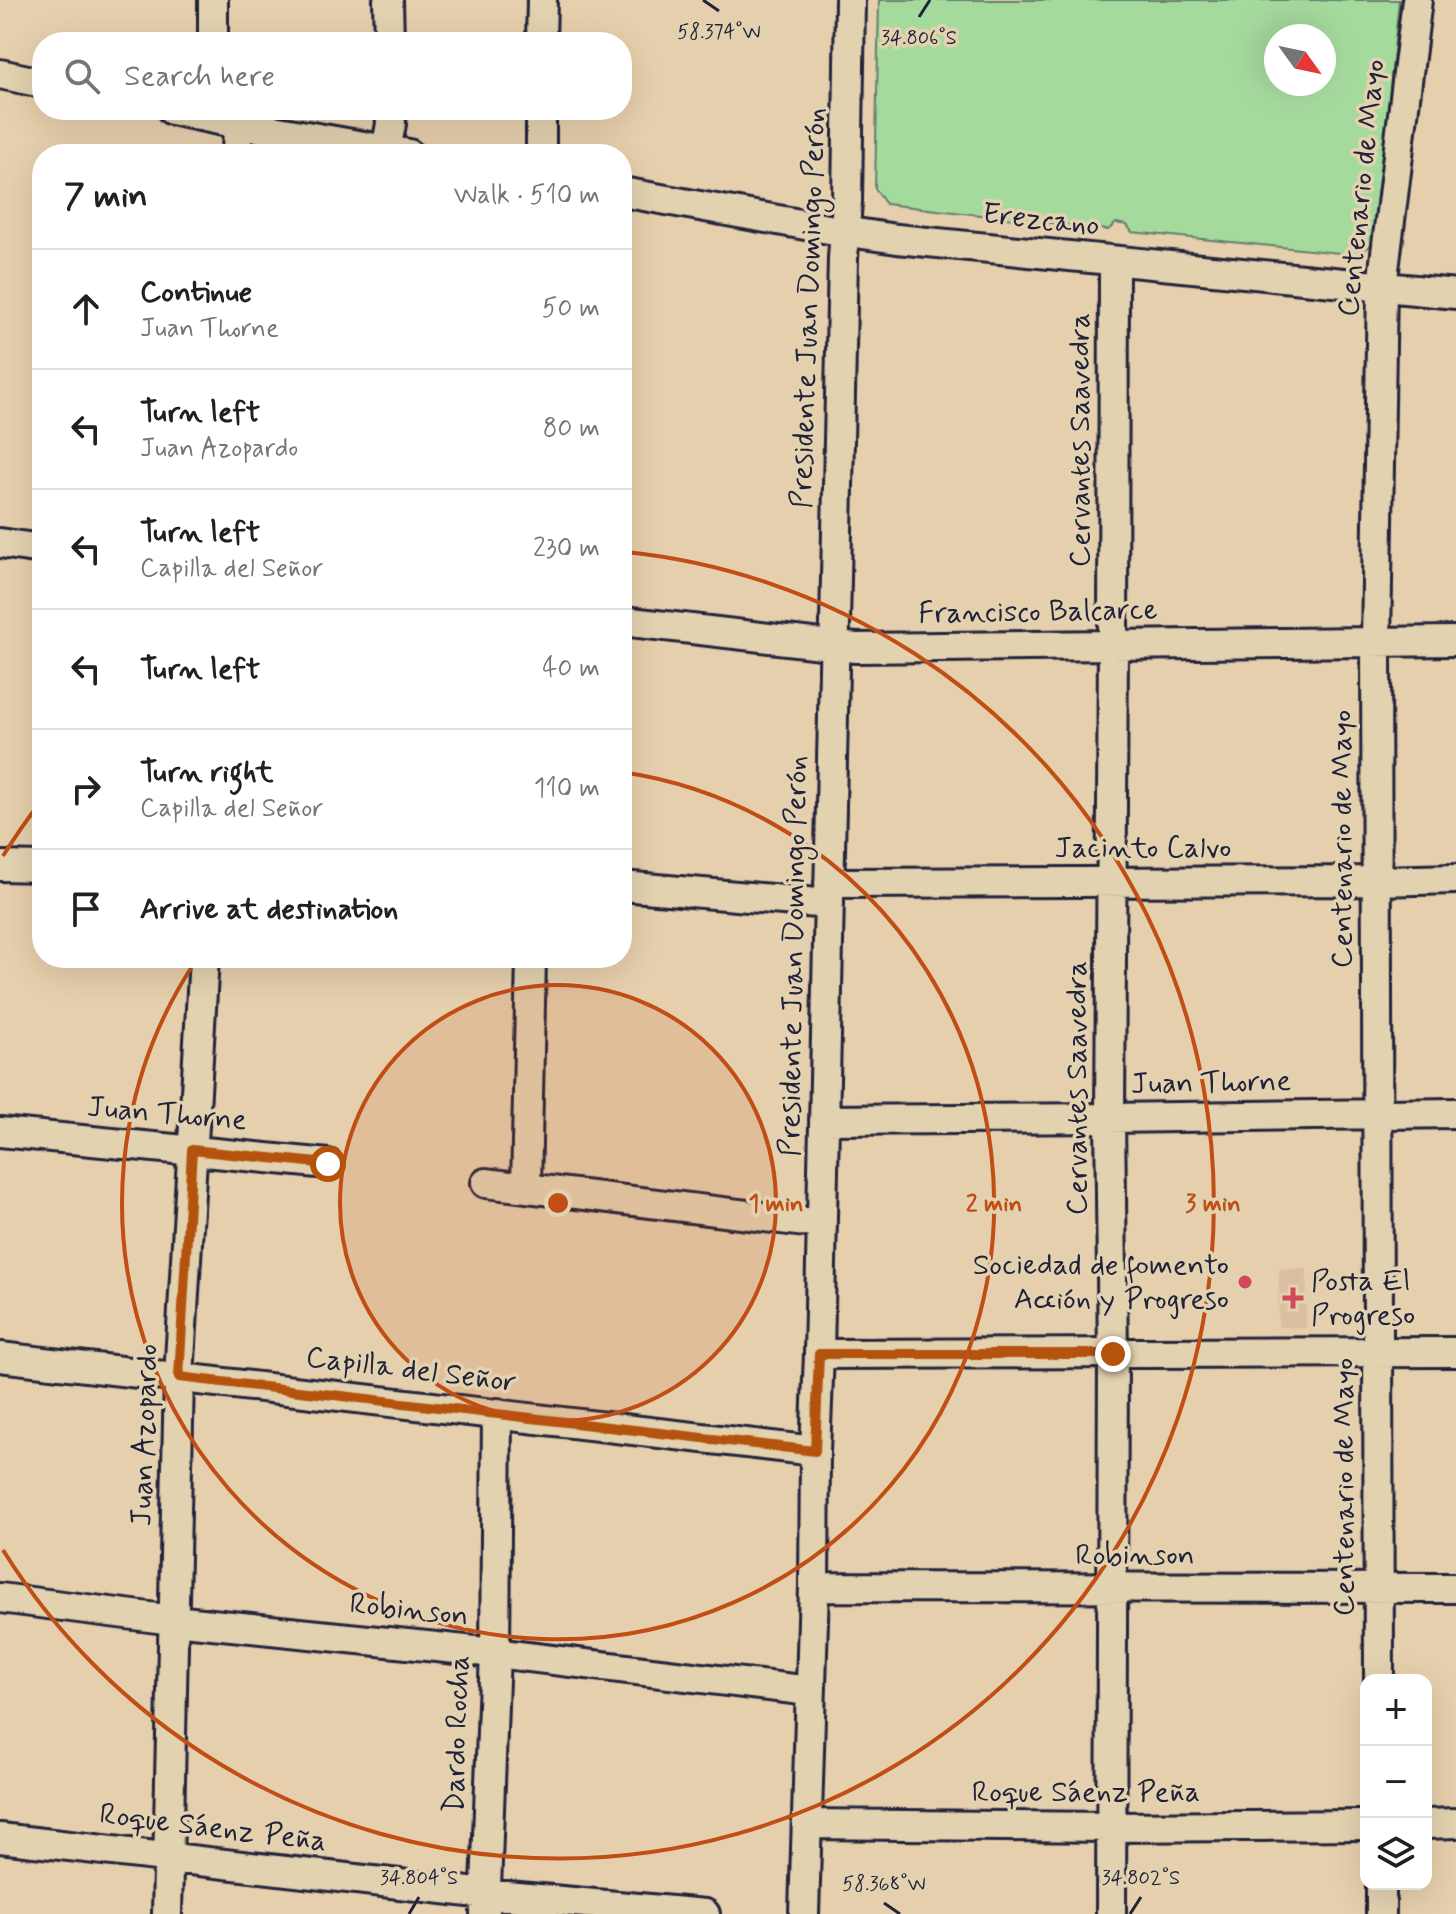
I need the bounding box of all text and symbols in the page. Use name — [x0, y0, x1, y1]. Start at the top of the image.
text: 58.374°W — [677, 19, 761, 46]
north arrow — [1264, 24, 1336, 96]
text: 34.806°S — [881, 25, 957, 52]
search box — [32, 32, 632, 120]
icon: search — [60, 54, 104, 98]
text: Search here — [124, 57, 275, 96]
street label: Centenario de Mayo — [1329, 57, 1395, 319]
street label: Presidente Juan Domingo Perón — [783, 107, 837, 509]
text: 7 min — [64, 174, 148, 219]
text: Walk · 510 m — [454, 179, 600, 213]
street label: Erezcano — [981, 194, 1101, 246]
text: Continue — [140, 273, 252, 312]
icon: ahead — [64, 287, 108, 331]
text: 50 m — [542, 292, 600, 326]
text: Juan Thorne — [140, 312, 279, 346]
street label: Cervantes Saavedra — [1061, 313, 1100, 567]
text: Turn left — [140, 393, 260, 432]
icon: left — [64, 407, 108, 451]
text: 80 m — [543, 412, 600, 446]
text: Juan Azopardo — [140, 432, 298, 466]
text: Turn left — [140, 513, 260, 552]
icon: left — [64, 527, 108, 571]
text: 230 m — [533, 532, 600, 566]
text: Capilla del Señor — [140, 552, 323, 586]
street label: Francisco Balcarce — [918, 590, 1158, 634]
icon: left — [64, 647, 108, 691]
text: Turn left — [140, 650, 260, 689]
text: 40 m — [542, 652, 600, 686]
street label: Centenario de Mayo — [1323, 710, 1362, 968]
text: Turn right — [140, 753, 273, 792]
street label: Presidente Juan Domingo Perón — [771, 755, 819, 1157]
icon: right — [64, 767, 108, 811]
text: 110 m — [534, 772, 600, 806]
text: Capilla del Señor — [140, 792, 323, 826]
street label: Jacinto Calvo — [1054, 829, 1232, 868]
icon: arrive — [64, 887, 108, 931]
text: Arrive at destination — [140, 890, 398, 929]
street label: Cervantes Saavedra — [1058, 961, 1097, 1215]
street label: Juan Thorne — [1131, 1062, 1291, 1104]
street label: Juan Thorne — [86, 1088, 248, 1140]
route start — [310, 1146, 346, 1182]
centre of rings — [544, 1189, 572, 1217]
text: 1 min — [748, 1189, 804, 1220]
text: 2 min — [966, 1189, 1022, 1220]
text: 3 min — [1185, 1189, 1241, 1220]
place label: Sociedad de fomento Acción y Progreso — [973, 1246, 1229, 1319]
place label: Posta El Progreso — [1311, 1262, 1415, 1335]
marker: Sociedad de fomento Acción y Progreso — [1236, 1273, 1254, 1291]
marker: Posta El Progreso — [1282, 1287, 1304, 1309]
route end — [1095, 1336, 1131, 1372]
street label: Capilla del Señor — [304, 1338, 518, 1402]
street label: Juan Azopardo — [122, 1343, 168, 1527]
street label: Centenario de Mayo — [1325, 1358, 1364, 1616]
street label: Robinson — [1075, 1536, 1195, 1575]
street label: Robinson — [348, 1584, 470, 1636]
street label: Dardo Rocha — [435, 1654, 479, 1814]
map controls — [1360, 1674, 1432, 1890]
button: + — [1360, 1674, 1432, 1746]
button: − — [1360, 1746, 1432, 1818]
street label: Roque Sáenz Peña — [972, 1773, 1200, 1812]
street label: Roque Sáenz Peña — [97, 1795, 329, 1861]
button: layers — [1360, 1818, 1432, 1890]
text: 34.804°S — [380, 1865, 458, 1892]
text: 34.802°S — [1102, 1865, 1180, 1892]
text: 58.368°W — [842, 1871, 926, 1898]

